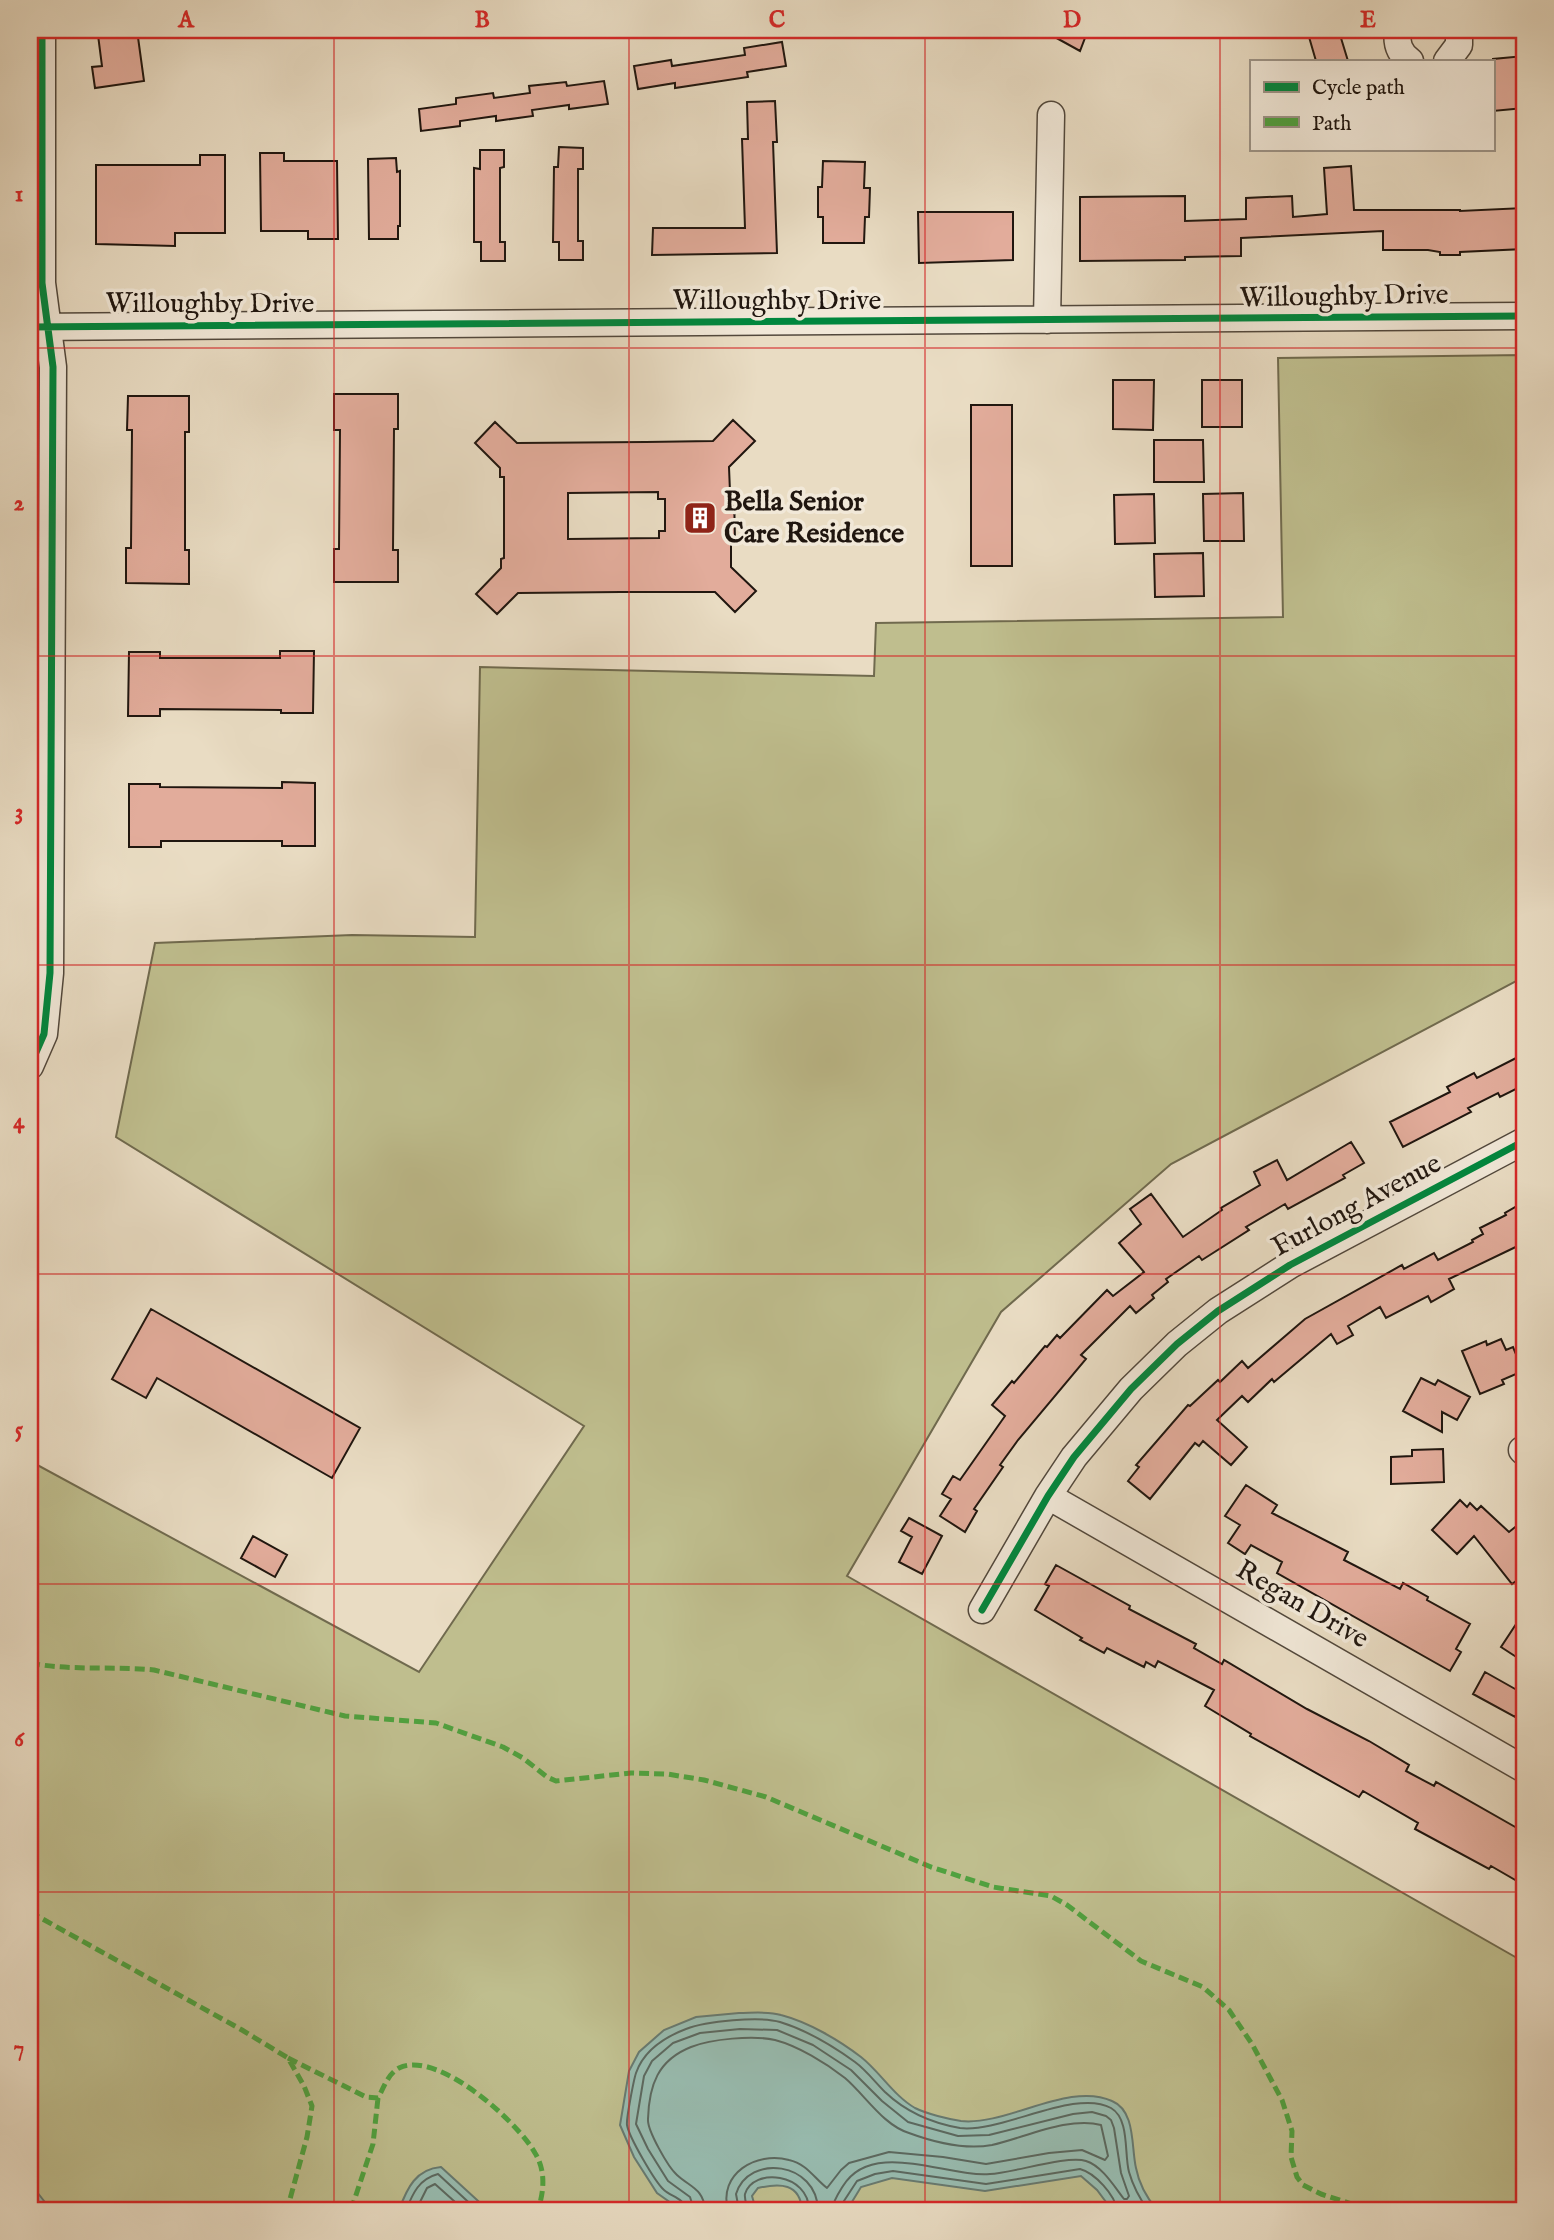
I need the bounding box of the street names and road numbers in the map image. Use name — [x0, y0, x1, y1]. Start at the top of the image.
street label: Willoughby Drive — [1239, 278, 1449, 316]
street label: Willoughby Drive — [673, 284, 882, 319]
street label: Willoughby Drive — [106, 287, 315, 322]
street label: Furlong Avenue — [1266, 1147, 1448, 1265]
street label: Regan Drive — [1229, 1553, 1375, 1657]

